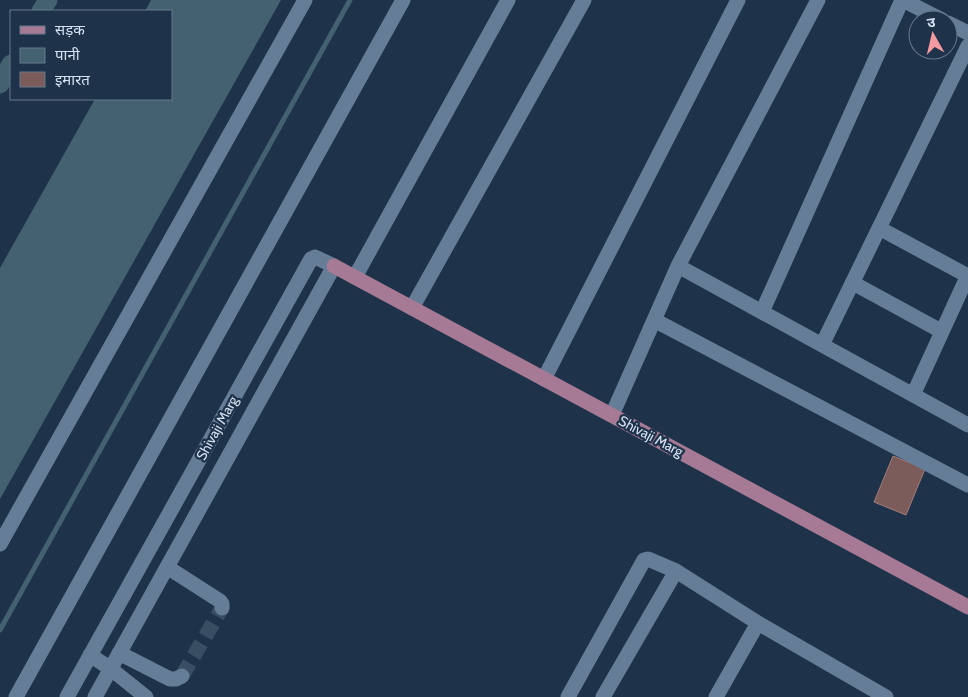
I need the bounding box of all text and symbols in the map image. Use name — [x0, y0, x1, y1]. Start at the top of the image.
legend — [10, 10, 172, 100]
north arrow — [908, 10, 958, 60]
text: उ — [926, 13, 937, 32]
text: सड़क — [55, 21, 85, 39]
text: पानी — [55, 46, 81, 64]
text: इमारत — [55, 71, 90, 89]
street label: Shivaji Marg — [192, 392, 242, 463]
street label: Shivaji Marg — [616, 411, 687, 461]

